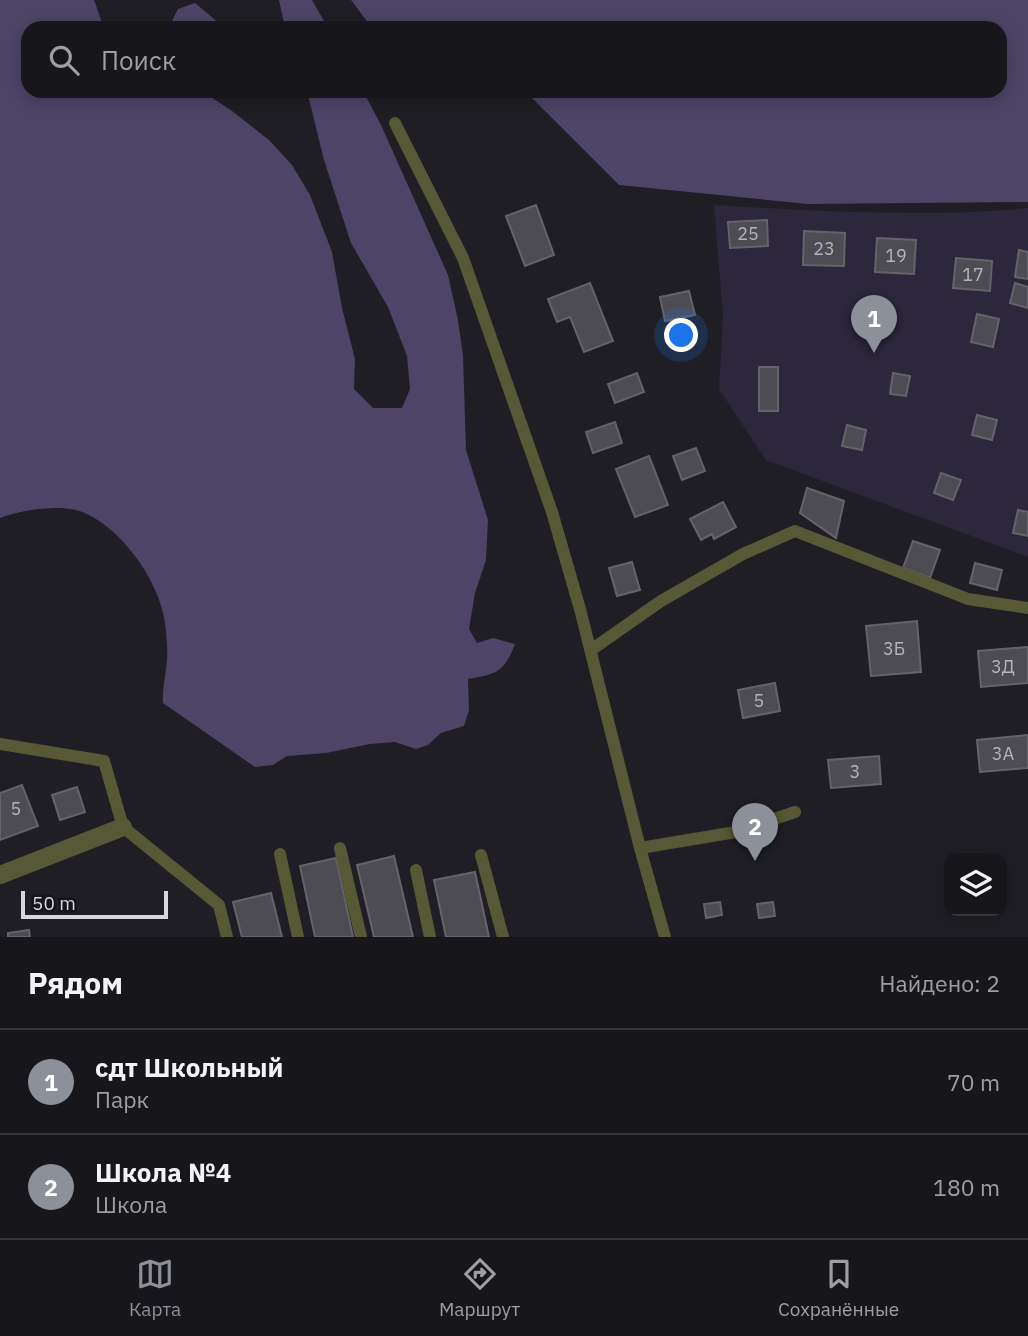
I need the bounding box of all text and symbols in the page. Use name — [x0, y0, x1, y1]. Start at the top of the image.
search box — [21, 21, 1007, 98]
icon: search — [45, 41, 83, 79]
text: Поиск — [101, 43, 176, 77]
house number: 25 — [737, 222, 759, 245]
house number: 23 — [813, 237, 835, 260]
house number: 19 — [885, 244, 907, 267]
house number: 17 — [962, 263, 984, 286]
pin: 1 — [851, 295, 897, 353]
your location — [664, 318, 698, 352]
house number: 3Б — [883, 637, 905, 660]
house number: 3Д — [991, 655, 1015, 678]
house number: 5 — [754, 689, 764, 712]
house number: 3А — [992, 742, 1015, 765]
house number: 3 — [850, 760, 860, 783]
house number: 5 — [11, 797, 21, 820]
pin: 2 — [732, 803, 778, 861]
map controls — [944, 853, 1007, 916]
button: layers — [944, 853, 1007, 916]
scale bar — [21, 888, 168, 920]
text: 50 m — [32, 891, 76, 915]
text: Рядом — [28, 963, 123, 1002]
text: Найдено: 2 — [879, 968, 1000, 998]
text: сдт Школьный — [95, 1050, 283, 1084]
text: 1 — [44, 1067, 58, 1097]
text: 70 m — [947, 1067, 1000, 1097]
text: Парк — [95, 1084, 149, 1114]
text: Школа №4 — [95, 1155, 231, 1189]
text: 2 — [44, 1172, 58, 1202]
text: 180 m — [933, 1172, 1000, 1202]
text: Школа — [95, 1189, 167, 1219]
tab: Карта — [129, 1255, 181, 1321]
tab: Маршрут — [439, 1255, 520, 1321]
tab: Сохранённые — [778, 1255, 899, 1321]

